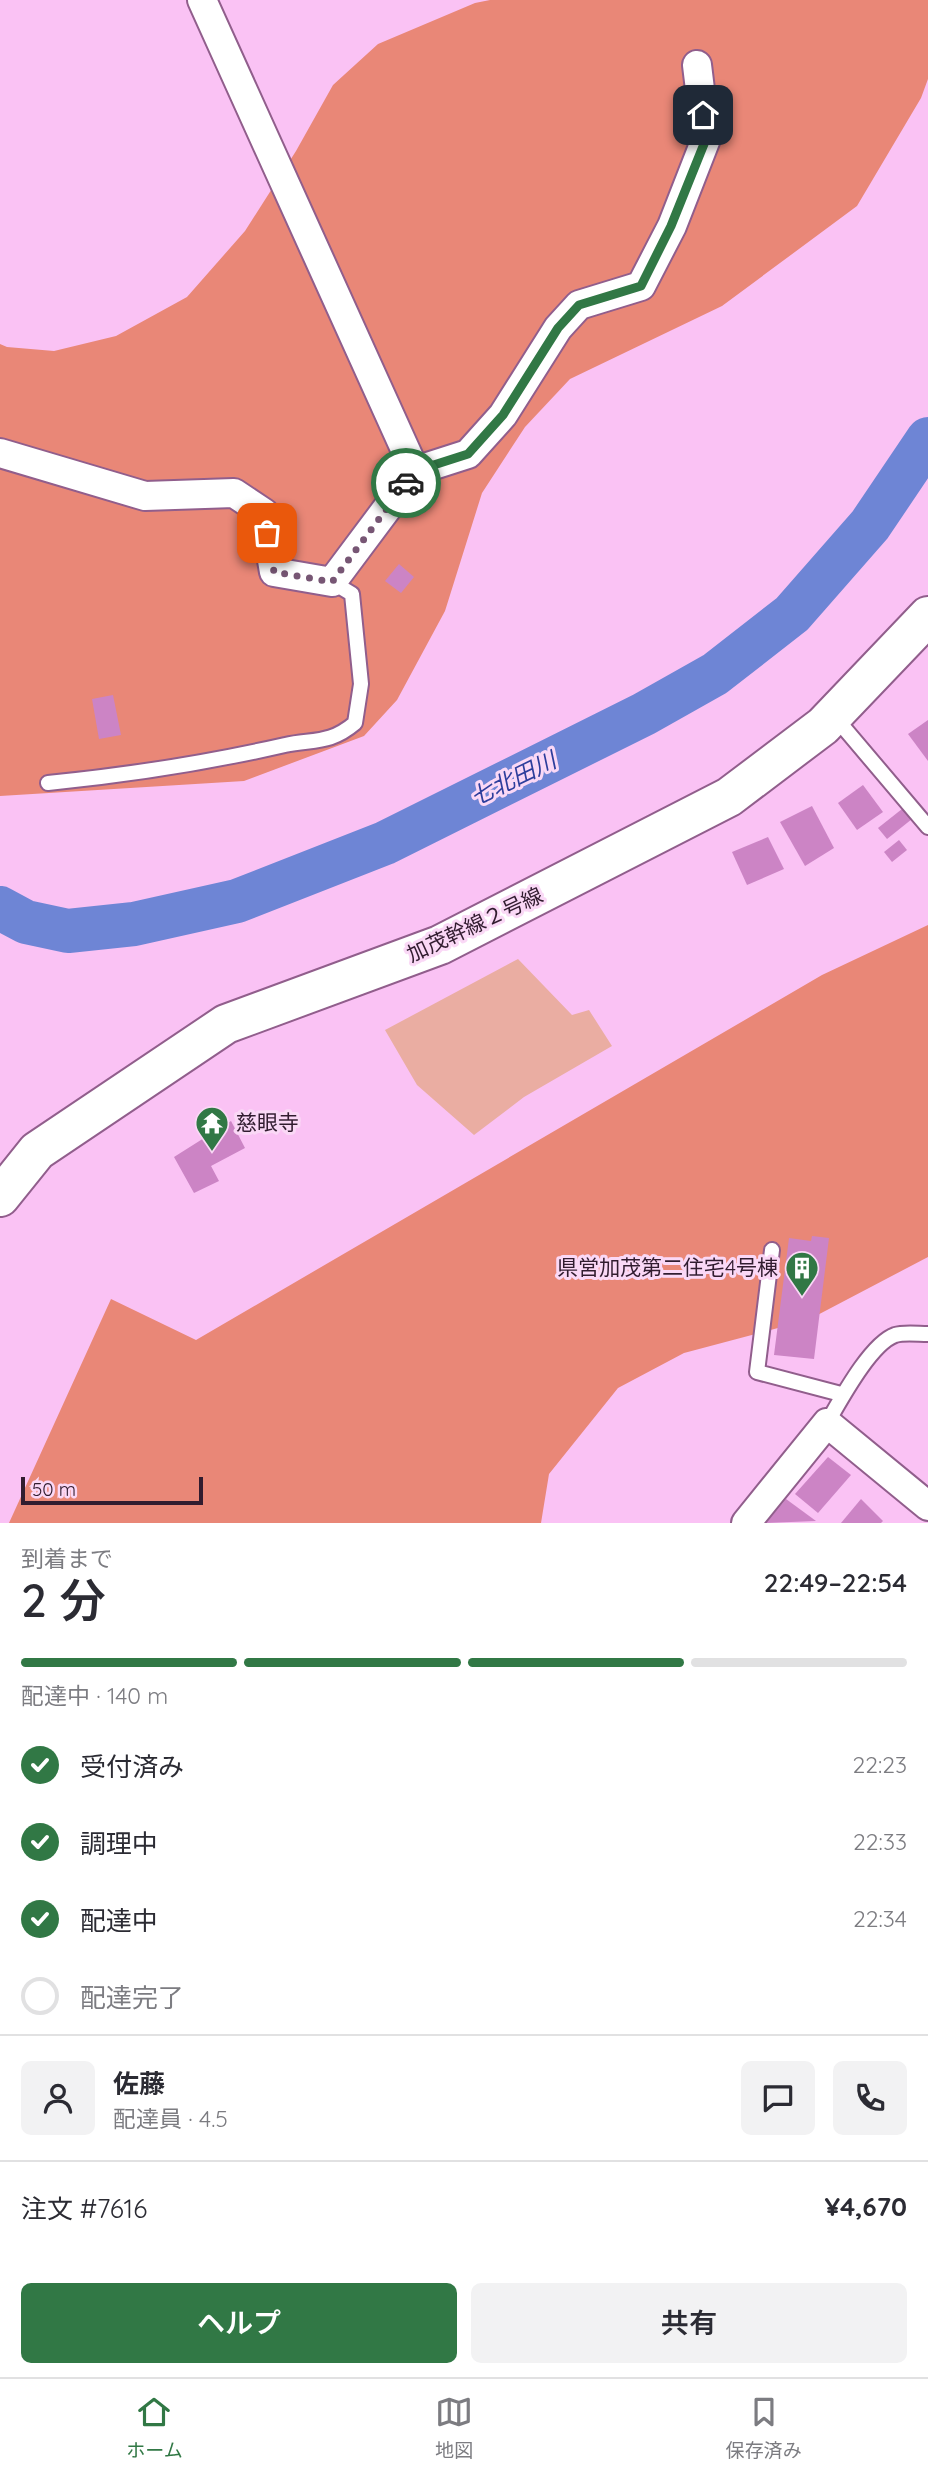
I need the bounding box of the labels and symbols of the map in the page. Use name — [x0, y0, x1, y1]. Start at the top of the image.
pin — [673, 85, 733, 145]
courier — [371, 448, 441, 518]
pin — [237, 503, 297, 563]
water label: 七北田川 — [465, 744, 563, 812]
street label: 加茂幹線２号線 — [402, 881, 547, 967]
temple icon: 慈眼寺 — [193, 1104, 231, 1153]
place label: 慈眼寺 — [236, 1109, 299, 1135]
building icon: 県営加茂第二住宅4号棟 — [783, 1249, 821, 1298]
place label: 県営加茂第二住宅4号棟 — [557, 1254, 778, 1280]
scale bar — [21, 1474, 203, 1506]

